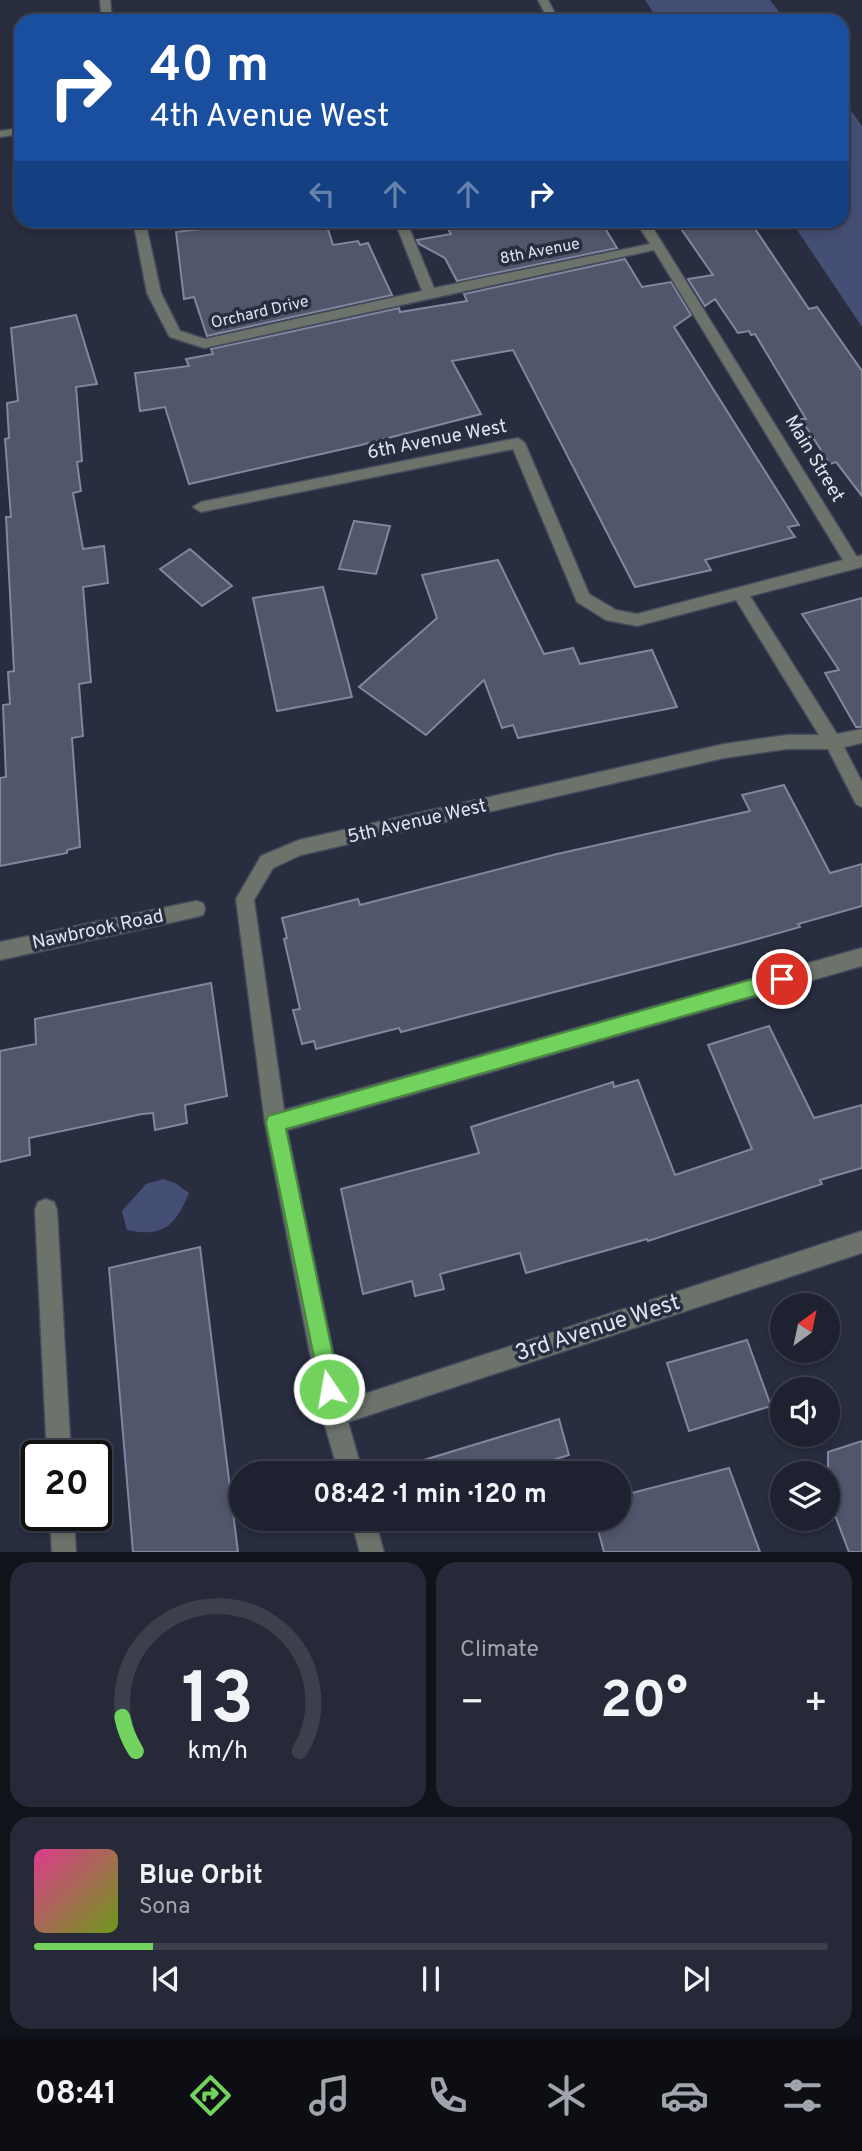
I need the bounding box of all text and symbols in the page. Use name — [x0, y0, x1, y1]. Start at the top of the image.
text: 40 m — [150, 37, 269, 99]
icon: right — [35, 42, 126, 133]
text: 4th Avenue West — [150, 98, 389, 138]
icon: left — [303, 175, 341, 213]
icon: ahead — [376, 175, 414, 213]
icon: ahead — [449, 175, 487, 213]
icon: right — [522, 175, 560, 213]
street label: 8th Avenue — [498, 234, 582, 270]
street label: Orchard Drive — [209, 292, 311, 334]
street label: Main Street — [779, 411, 849, 507]
street label: 6th Avenue West — [365, 415, 509, 465]
street label: 5th Avenue West — [345, 794, 489, 850]
street label: Nawbrook Road — [30, 904, 166, 956]
pin — [752, 949, 812, 1009]
icon: arrive — [763, 960, 801, 998]
street label: 3rd Avenue West — [512, 1289, 684, 1369]
north arrow — [770, 1293, 840, 1363]
map controls — [770, 1293, 840, 1531]
position arrow — [292, 1352, 366, 1426]
button: sound — [770, 1377, 840, 1447]
speed limit sign: 20 — [21, 1440, 112, 1531]
button: layers — [770, 1461, 840, 1531]
text: 08:42 · 1 min · 120 m — [313, 1479, 547, 1512]
text: Climate — [460, 1636, 539, 1665]
text: 13 — [182, 1657, 254, 1749]
text: 20° — [600, 1670, 688, 1736]
text: − — [460, 1680, 485, 1729]
text: + — [803, 1680, 828, 1729]
text: km/h — [188, 1735, 248, 1767]
text: Blue Orbit — [139, 1860, 263, 1893]
text: Sona — [139, 1893, 190, 1922]
icon: previous — [147, 1960, 185, 1998]
icon: pause — [412, 1960, 450, 1998]
icon: next — [677, 1960, 715, 1998]
icon: directions — [186, 2071, 235, 2120]
icon: music — [305, 2071, 354, 2120]
icon: phone — [423, 2071, 472, 2120]
icon: climate — [542, 2071, 591, 2120]
icon: car — [660, 2071, 709, 2120]
icon: filters — [778, 2071, 827, 2120]
text: 08:41 — [35, 2075, 117, 2115]

